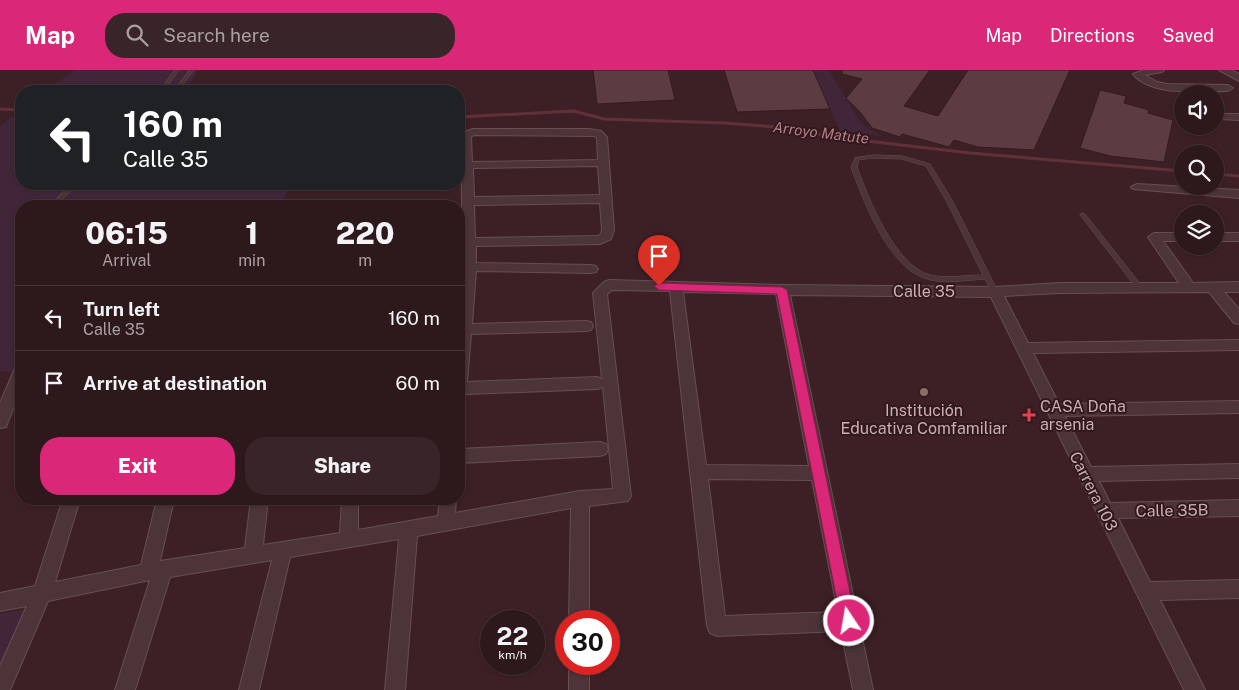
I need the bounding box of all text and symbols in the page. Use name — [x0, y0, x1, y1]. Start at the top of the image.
search box — [105, 13, 455, 58]
text: Map — [25, 21, 75, 49]
icon: search — [123, 21, 151, 49]
text: Search here — [163, 24, 270, 46]
text: Map — [985, 25, 1022, 46]
text: Directions — [1050, 25, 1135, 46]
text: Saved — [1163, 25, 1214, 46]
map controls — [1174, 85, 1224, 255]
button: sound — [1174, 85, 1224, 135]
text: 160 m — [123, 104, 223, 145]
icon: left — [40, 105, 105, 170]
water label: Arroyo Matute — [772, 118, 870, 147]
button: search — [1174, 145, 1224, 195]
text: Calle 35 — [123, 146, 208, 172]
button: layers — [1174, 205, 1224, 255]
text: 06:15 — [85, 215, 168, 251]
text: 1 — [245, 215, 258, 251]
text: 220 — [336, 215, 395, 251]
pin — [638, 235, 680, 286]
icon: arrive — [645, 242, 673, 270]
text: Arrival — [102, 251, 151, 270]
text: min — [238, 251, 265, 270]
text: m — [358, 251, 372, 270]
street label: Calle 35 — [893, 282, 955, 301]
text: Turn left — [83, 298, 160, 320]
icon: left — [40, 304, 68, 332]
text: 160 m — [388, 307, 440, 329]
text: Calle 35 — [83, 320, 145, 339]
icon: arrive — [40, 369, 68, 397]
text: Arrive at destination — [83, 372, 267, 394]
text: 60 m — [396, 372, 440, 394]
marker: Institución Educativa Comfamiliar — [918, 386, 930, 398]
place label: CASA Doña arsenia — [1040, 397, 1126, 434]
place label: Institución Educativa Comfamiliar — [840, 401, 1008, 438]
marker: CASA Doña arsenia — [1022, 408, 1036, 422]
button: Exit — [40, 437, 235, 495]
button: Share — [245, 437, 440, 495]
street label: Carrera 103 — [1066, 449, 1122, 534]
street label: Calle 35B — [1135, 500, 1209, 521]
position arrow — [822, 594, 874, 646]
speed limit sign: 30 — [555, 610, 620, 675]
text: 22 — [497, 621, 528, 651]
text: km/h — [498, 648, 527, 662]

